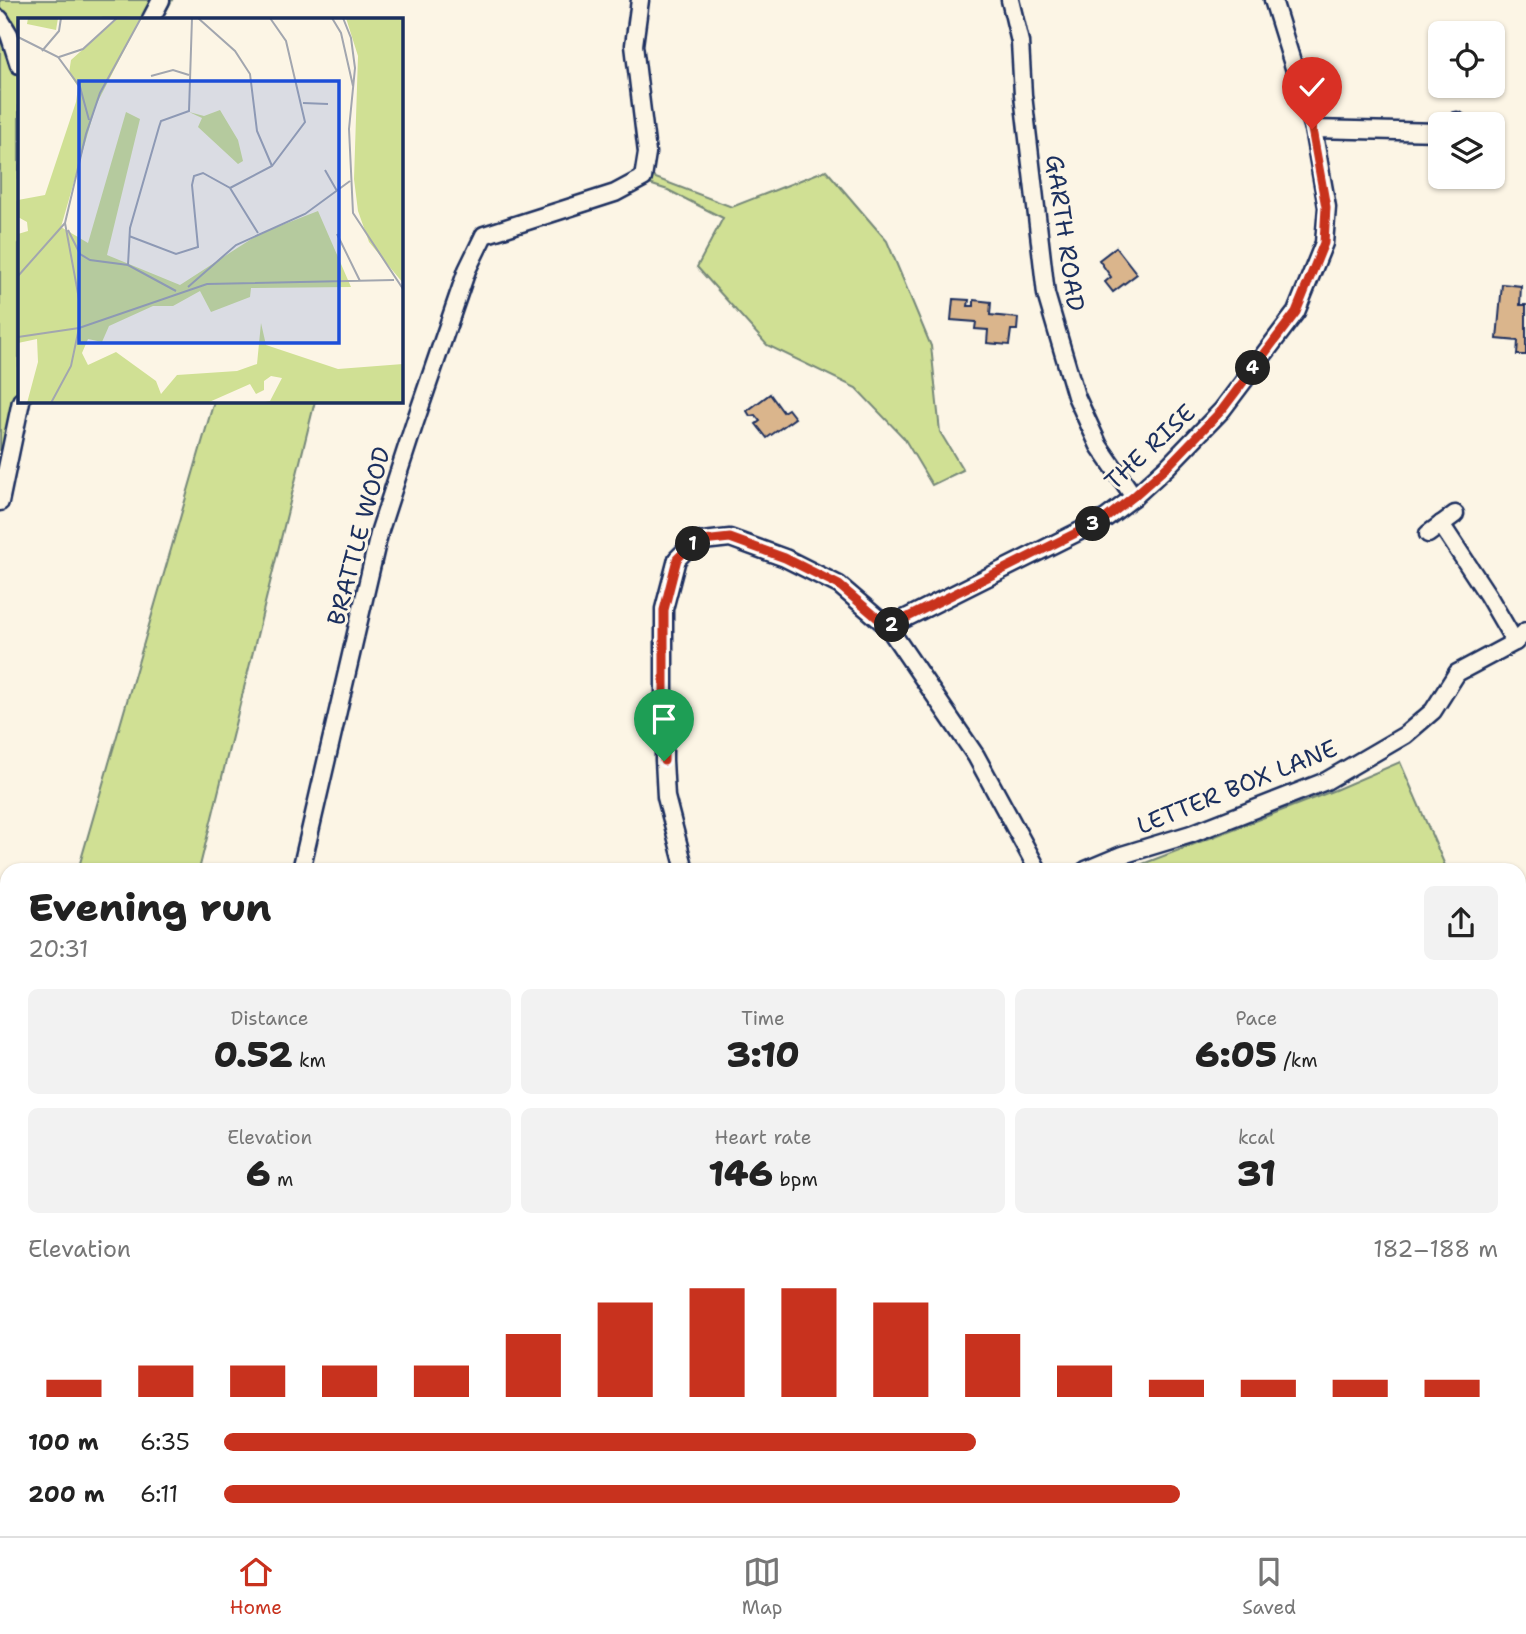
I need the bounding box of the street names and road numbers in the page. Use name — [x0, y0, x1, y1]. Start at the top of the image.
street label: GARTH ROAD — [1038, 153, 1092, 313]
street label: THE RISE — [1098, 397, 1202, 497]
street label: BRATTLE WOOD — [320, 443, 398, 629]
street label: LETTER BOX LANE — [1132, 732, 1342, 842]

